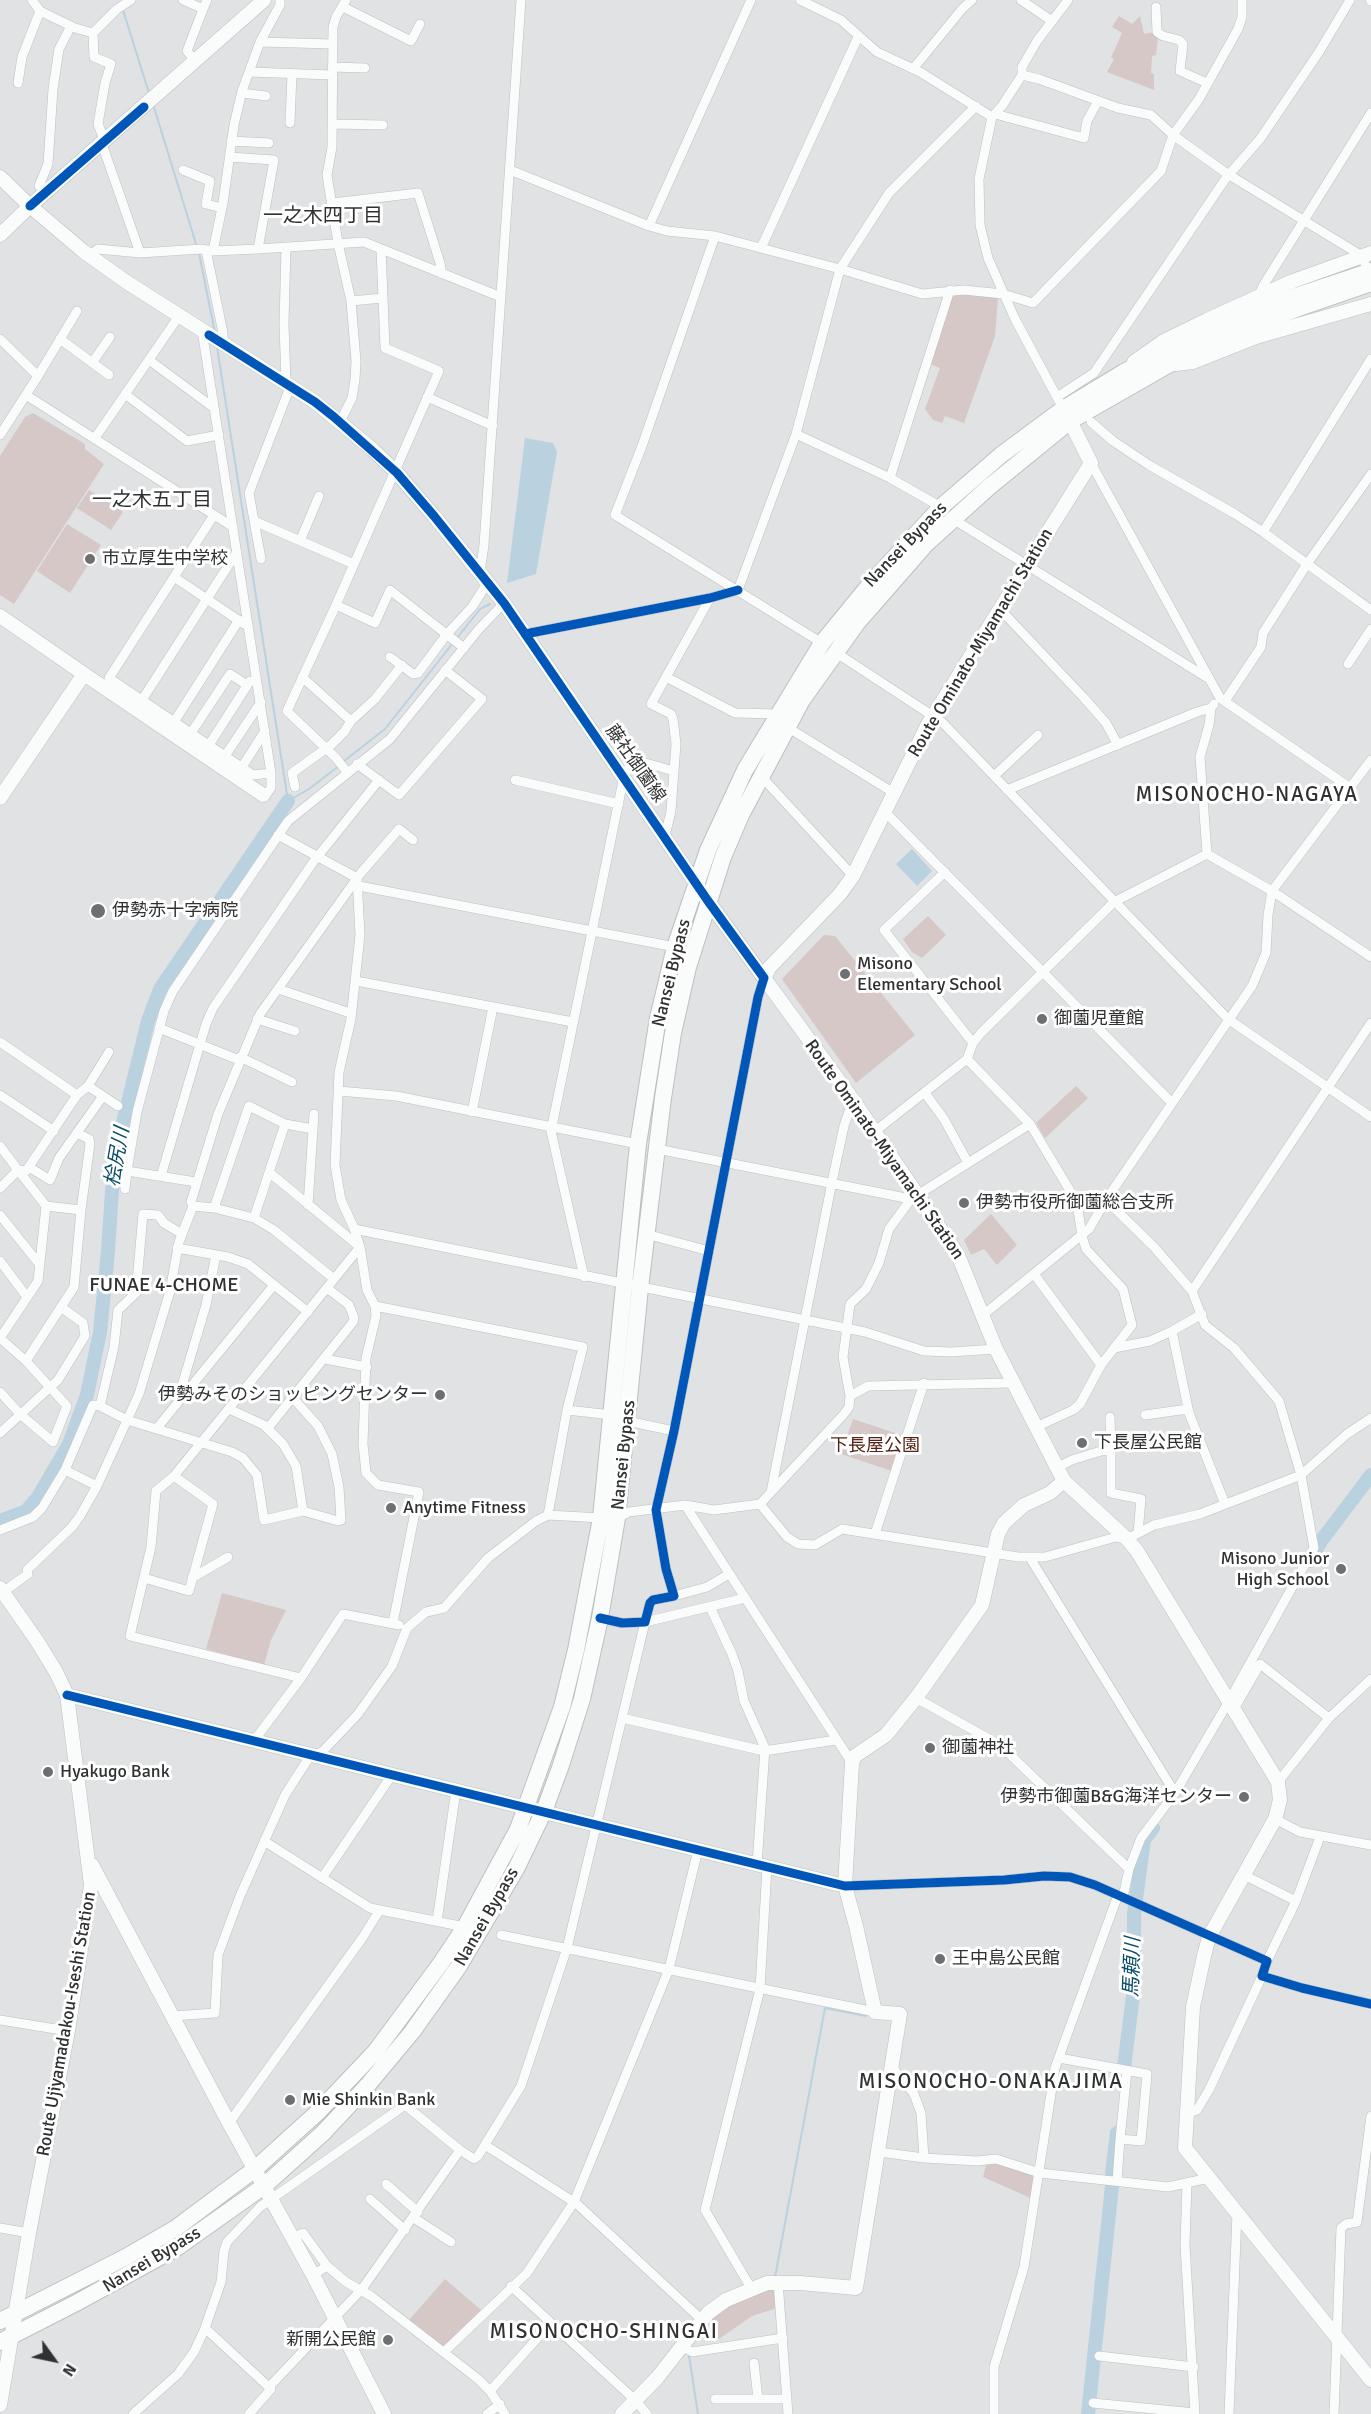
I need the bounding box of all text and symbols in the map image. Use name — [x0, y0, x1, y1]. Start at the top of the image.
district label: 一之木四丁目 — [263, 205, 383, 229]
district label: 一之木五丁目 — [92, 489, 212, 513]
street label: Nansei Bypass — [860, 498, 952, 592]
street label: Route Ominato-Miyamachi Station — [904, 525, 1058, 761]
place label: 市立厚生中学校 — [102, 548, 228, 570]
marker: 市立厚生中学校 — [83, 552, 97, 566]
street label: 藤社御薗線 — [600, 721, 670, 807]
district label: MISONOCHO-NAGAYA — [1135, 782, 1359, 808]
place label: 伊勢赤十字病院 — [112, 900, 238, 922]
marker: 伊勢赤十字病院 — [89, 902, 107, 920]
street label: Nansei Bypass — [648, 917, 696, 1029]
place label: Misono Elementary School — [857, 953, 1002, 996]
marker: Misono Elementary School — [838, 967, 852, 981]
place label: 御薗児童館 — [1054, 1008, 1144, 1030]
marker: 御薗児童館 — [1035, 1012, 1049, 1026]
street label: Route Ominato-Miyamachi Station — [800, 1036, 968, 1264]
water label: 桧尻川 — [101, 1125, 135, 1189]
place label: 伊勢市役所御薗総合支所 — [976, 1192, 1174, 1214]
marker: 伊勢市役所御薗総合支所 — [957, 1196, 971, 1210]
district label: FUNAE 4-CHOME — [80, 1274, 248, 1298]
place label: 伊勢みそのショッピングセンター — [158, 1384, 428, 1406]
marker: 伊勢みそのショッピングセンター — [433, 1388, 447, 1402]
street label: Nansei Bypass — [607, 1399, 641, 1511]
place label: 下長屋公民館 — [1094, 1432, 1202, 1454]
park label: 下長屋公園 — [830, 1435, 920, 1457]
marker: 下長屋公民館 — [1075, 1436, 1089, 1450]
place label: Anytime Fitness — [403, 1497, 526, 1519]
marker: Anytime Fitness — [384, 1501, 398, 1515]
place label: Misono Junior High School — [1221, 1548, 1329, 1590]
marker: Misono Junior High School — [1334, 1562, 1348, 1576]
place label: 御薗神社 — [942, 1737, 1014, 1759]
marker: 御薗神社 — [923, 1741, 937, 1755]
place label: Hyakugo Bank — [60, 1761, 170, 1783]
marker: Hyakugo Bank — [41, 1765, 55, 1779]
place label: 伊勢市御薗B&G海洋センター — [1000, 1786, 1232, 1808]
marker: 伊勢市御薗B&G海洋センター — [1237, 1790, 1251, 1804]
street label: Nansei Bypass — [450, 1864, 524, 1970]
street label: Route Ujiyamadakou-Iseshi Station — [33, 1890, 101, 2158]
water label: 馬頼川 — [1120, 1937, 1146, 1997]
place label: 王中島公民館 — [952, 1948, 1060, 1970]
marker: 王中島公民館 — [933, 1952, 947, 1966]
district label: MISONOCHO-ONAKAJIMA — [858, 2069, 1124, 2095]
place label: Mie Shinkin Bank — [302, 2089, 435, 2111]
marker: Mie Shinkin Bank — [283, 2093, 297, 2107]
street label: Nansei Bypass — [99, 2222, 205, 2298]
district label: MISONOCHO-SHINGAI — [490, 2319, 718, 2345]
place label: 新開公民館 — [286, 2329, 376, 2351]
north arrow — [24, 2330, 84, 2390]
marker: 新開公民館 — [381, 2333, 395, 2347]
text: N — [58, 2360, 81, 2380]

